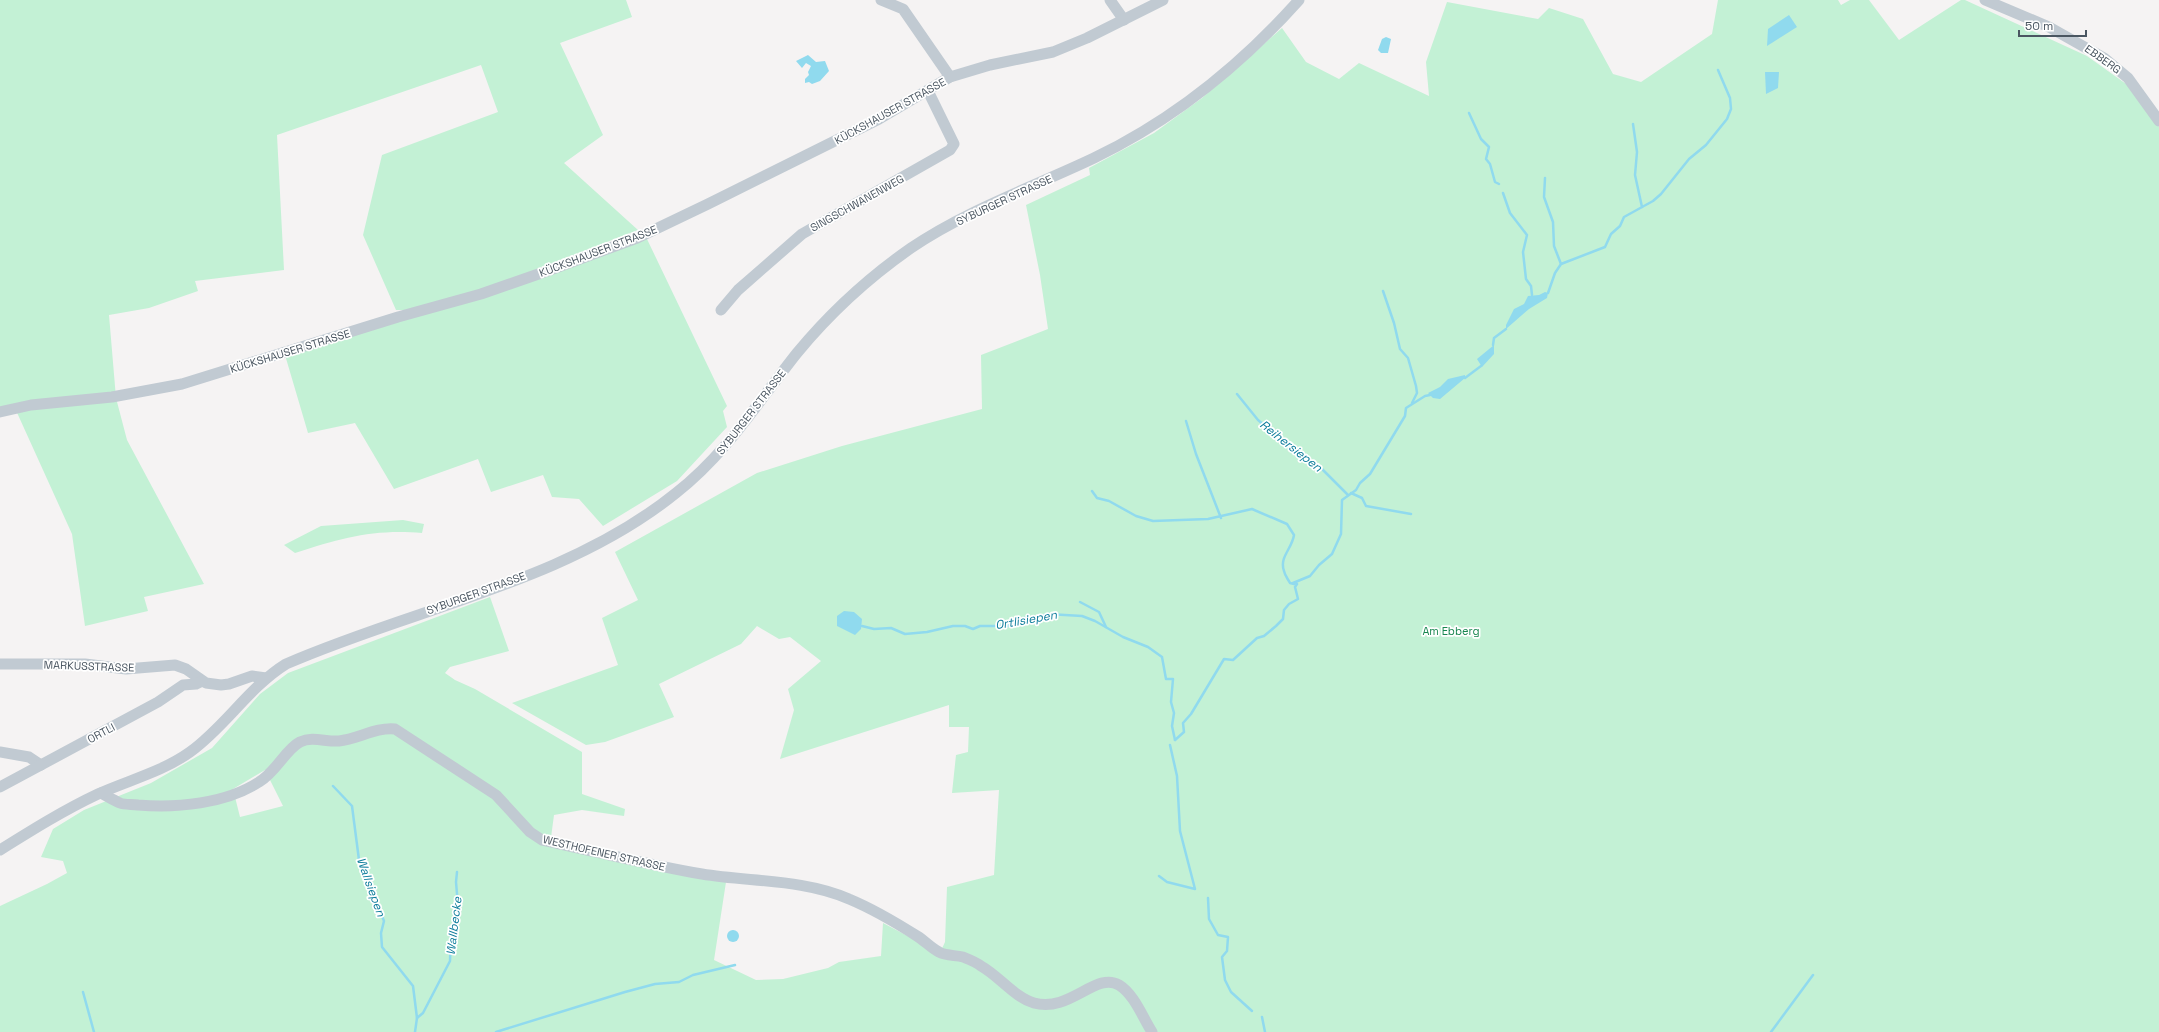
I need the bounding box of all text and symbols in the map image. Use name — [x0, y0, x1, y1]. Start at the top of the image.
scale bar — [2019, 12, 2086, 38]
text: 50 m — [2025, 18, 2053, 34]
street label: EBBERG — [2082, 41, 2124, 77]
street label: KÜCKSHAUSER STRASSE — [831, 74, 948, 147]
street label: SINGSCHWANENWEG — [808, 171, 906, 235]
street label: SYBURGER STRASSE — [954, 172, 1054, 228]
street label: KÜCKSHAUSER STRASSE — [537, 221, 659, 280]
street label: KÜCKSHAUSER STRASSE — [228, 325, 352, 376]
street label: SYBURGER STRASSE — [713, 367, 789, 457]
water label: Reihersiepen — [1257, 417, 1326, 476]
street label: SYBURGER STRASSE — [425, 569, 527, 617]
water label: Ortlisiepen — [994, 607, 1059, 633]
park label: Am Ebberg — [1422, 624, 1480, 638]
street label: MARKUSSTRASSE — [43, 657, 135, 675]
street label: ORTLI — [85, 720, 117, 746]
street label: WESTHOFENER STRASSE — [541, 832, 667, 874]
water label: Wallsiepen — [353, 855, 389, 919]
water label: Wallbecke — [442, 895, 466, 956]

